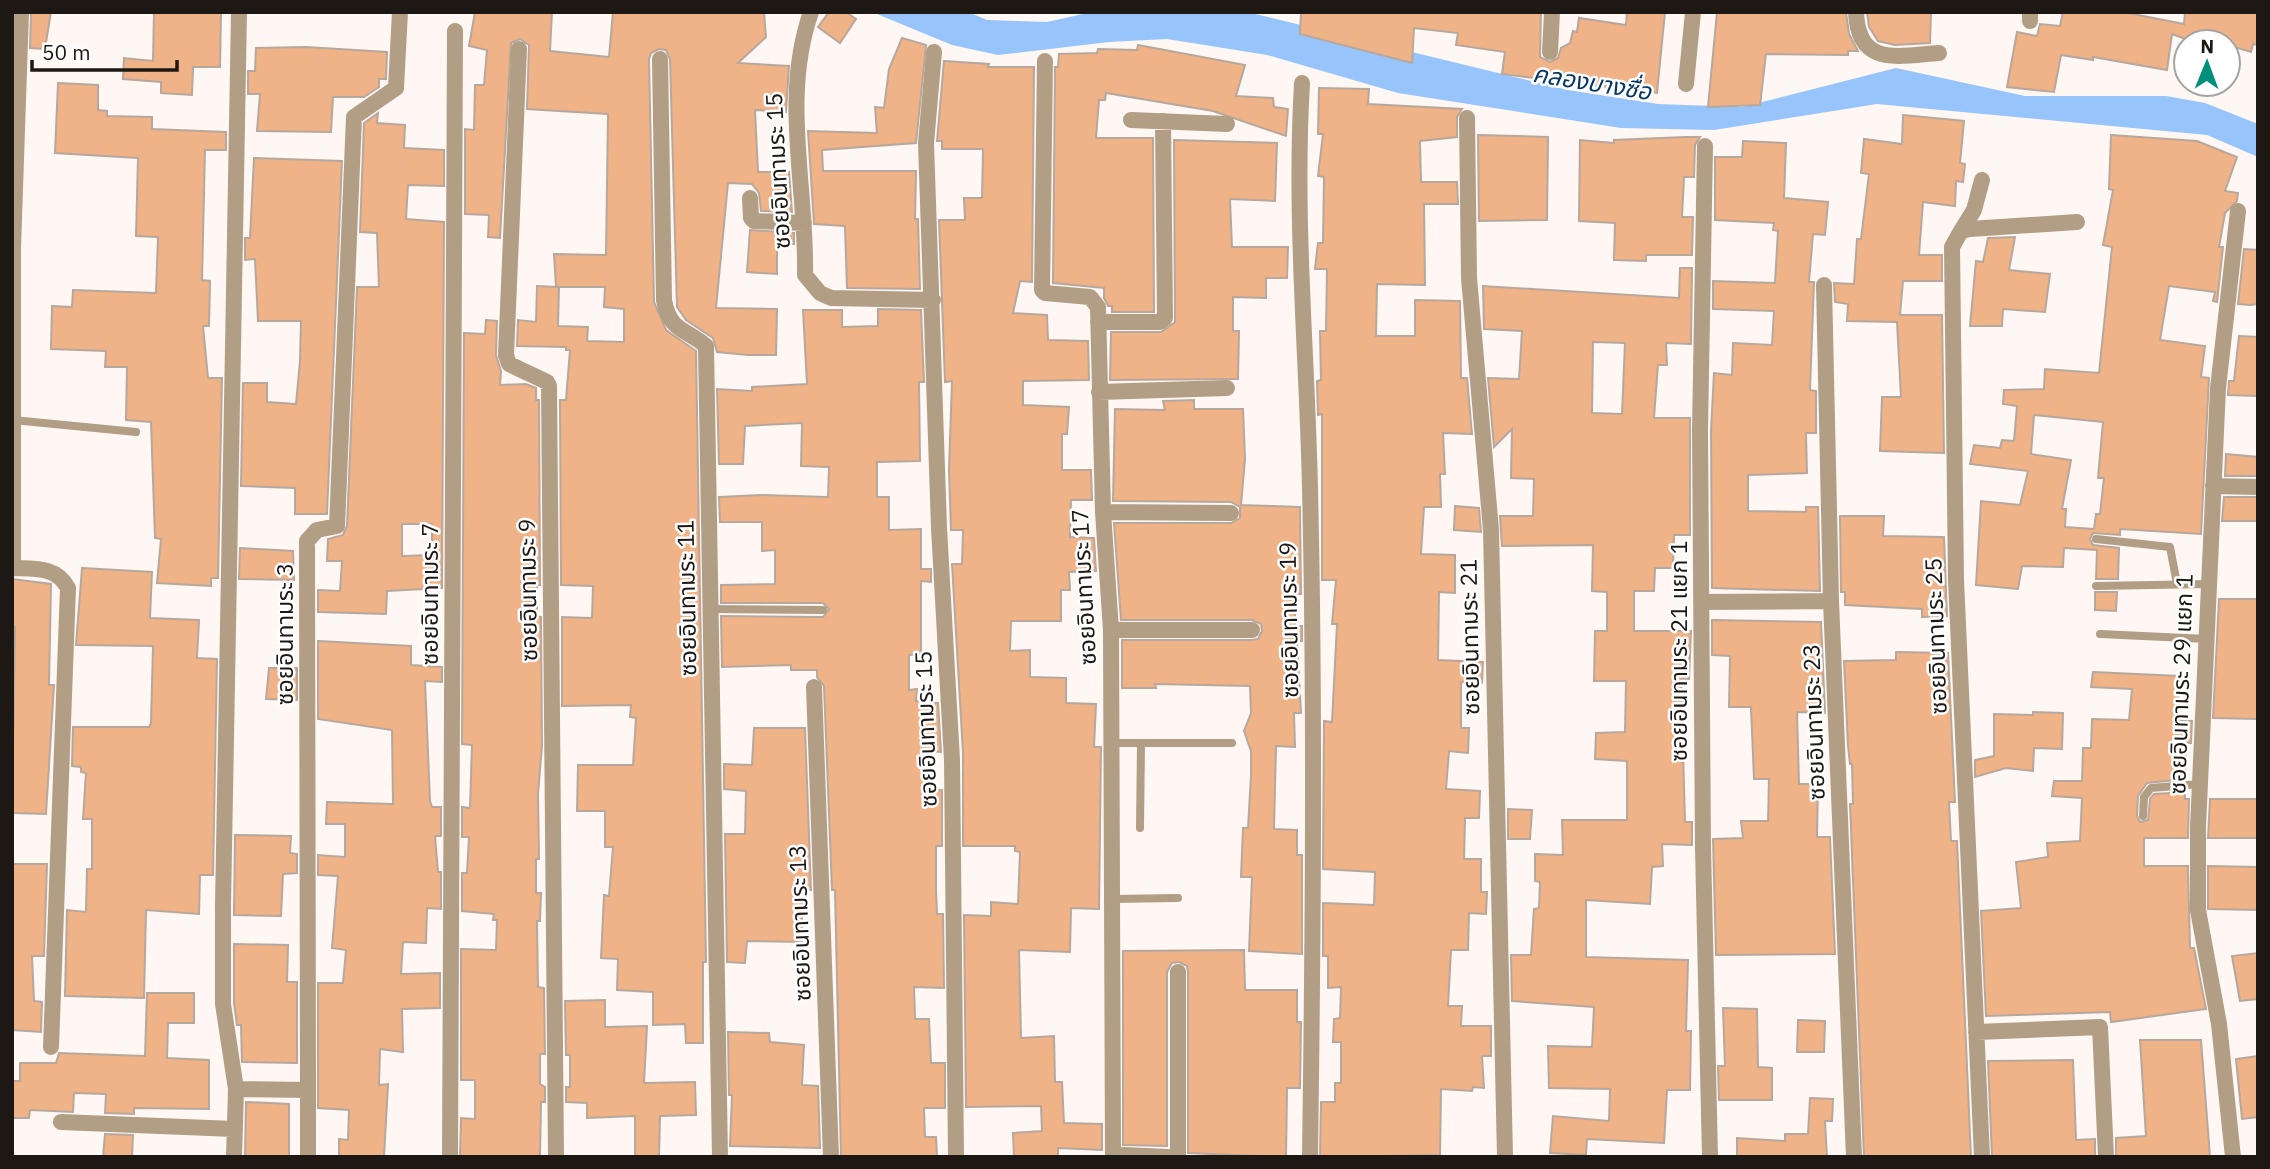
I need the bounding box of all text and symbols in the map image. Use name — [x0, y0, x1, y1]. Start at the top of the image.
scale bar — [32, 28, 177, 72]
north arrow — [2172, 28, 2242, 98]
text: N — [2200, 34, 2214, 58]
text: 50 m — [42, 38, 91, 66]
water label: คลองบางซื่อ — [1531, 57, 1655, 107]
street label: ซอยอินทามระ 15 — [758, 92, 796, 250]
street label: ซอยอินทามระ 17 — [1064, 508, 1102, 666]
street label: ซอยอินทามระ 9 — [511, 518, 543, 662]
street label: ซอยอินทามระ 11 — [670, 520, 702, 676]
street label: ซอยอินทามระ 7 — [414, 523, 444, 665]
street label: ซอยอินทามระ 21 แยก 1 — [1663, 541, 1693, 761]
street label: ซอยอินทามระ 19 — [1272, 542, 1304, 698]
street label: ซอยอินทามระ 25 — [1917, 557, 1953, 715]
street label: ซอยอินทามระ 21 — [1453, 559, 1485, 715]
street label: ซอยอินทามระ 3 — [269, 563, 299, 705]
street label: ซอยอินทามระ 29 แยก 1 — [2161, 573, 2199, 795]
street label: ซอยอินทามระ 23 — [1795, 643, 1831, 801]
street label: ซอยอินทามระ 15 — [907, 650, 943, 808]
street label: ซอยอินทามระ 13 — [781, 844, 817, 1002]

